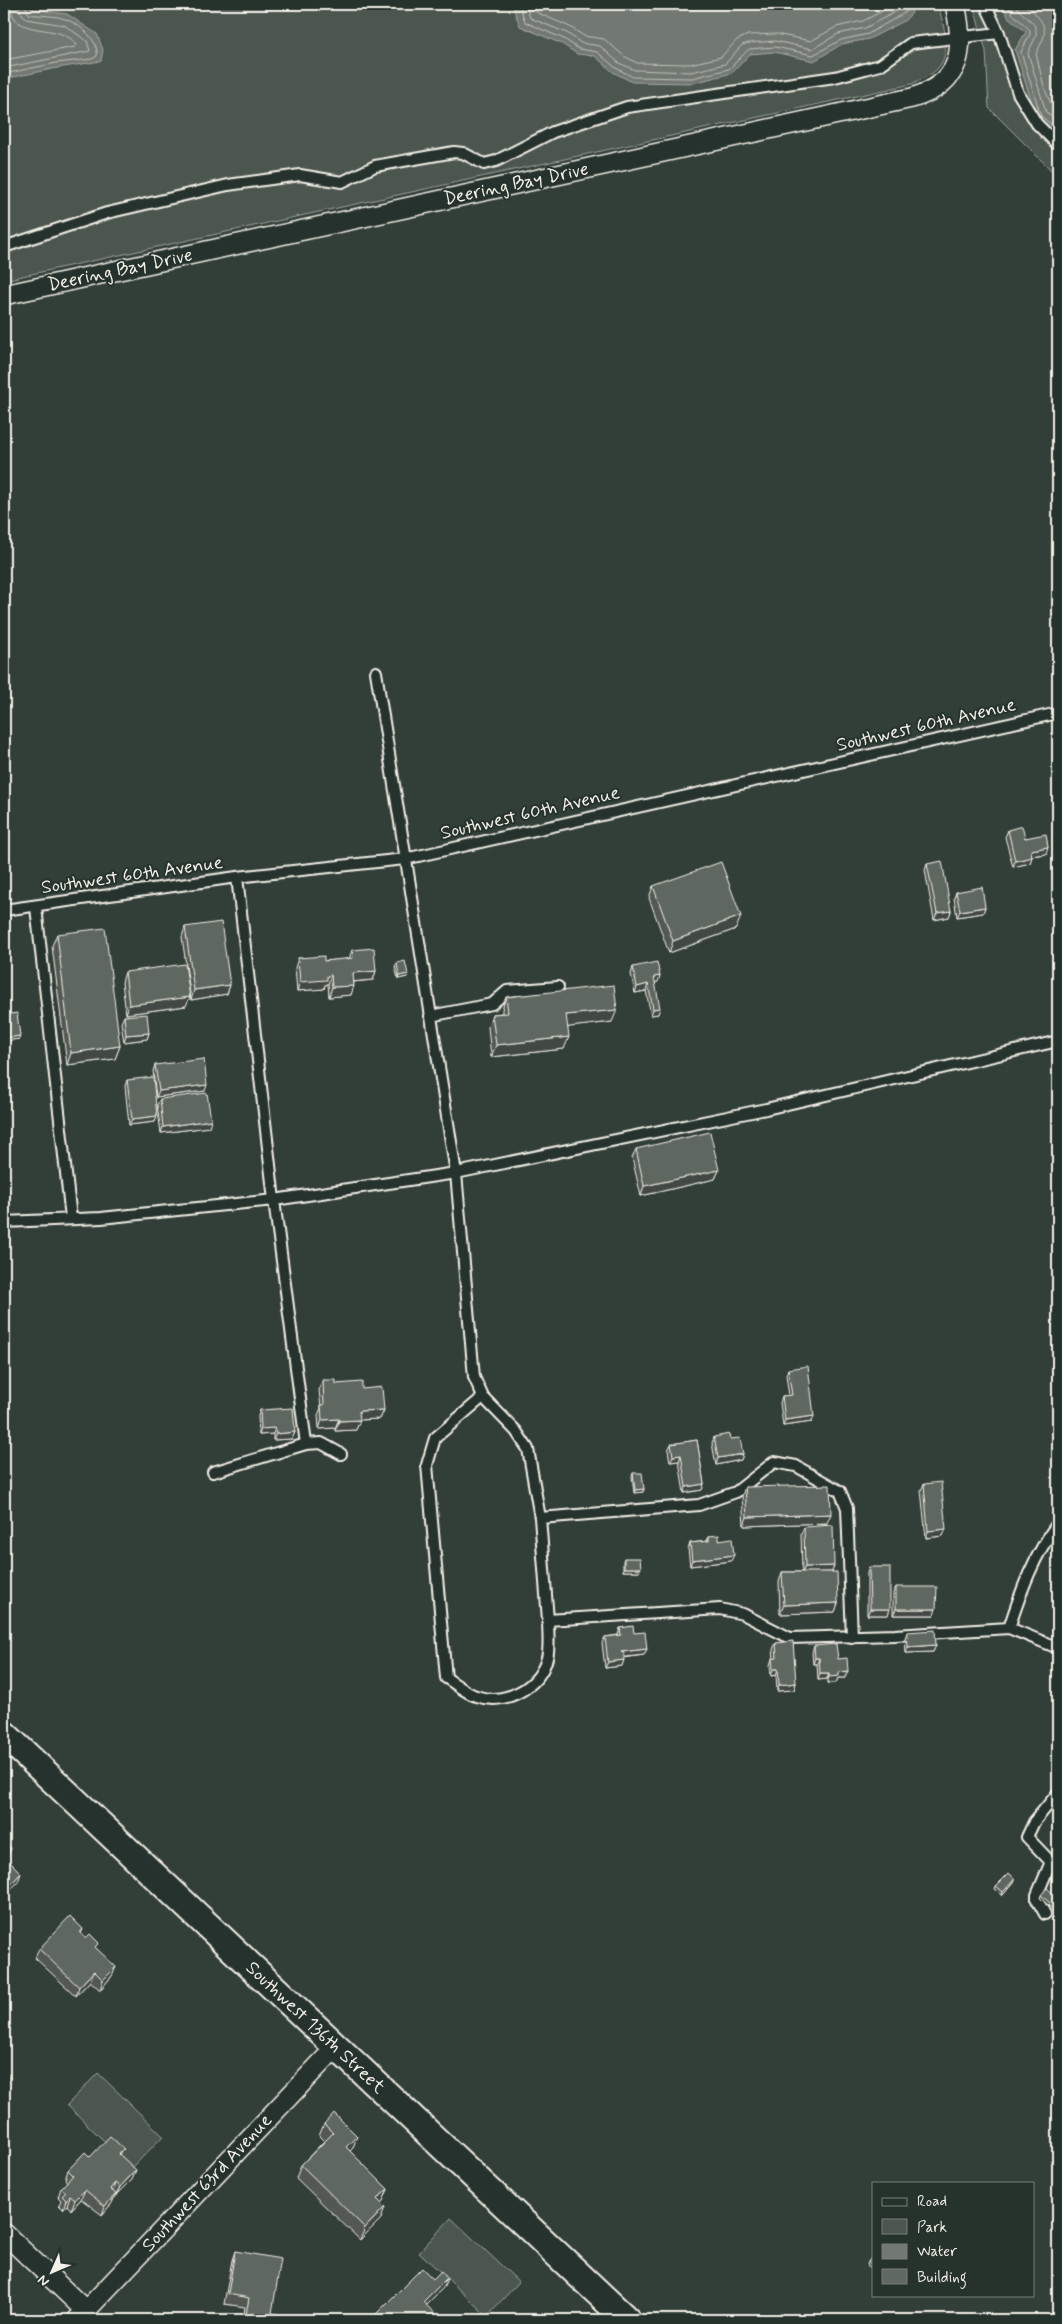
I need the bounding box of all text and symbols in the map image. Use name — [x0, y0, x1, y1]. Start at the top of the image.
street label: Deering Bay Drive — [441, 156, 591, 213]
street label: Deering Bay Drive — [45, 242, 195, 299]
street label: Southwest 60th Avenue — [834, 692, 1018, 758]
street label: Southwest 60th Avenue — [438, 780, 622, 846]
street label: Southwest 60th Avenue — [40, 850, 224, 900]
street label: Southwest 136th Street — [240, 1955, 391, 2099]
street label: Southwest 63rd Avenue — [136, 2108, 278, 2258]
legend — [872, 2182, 1034, 2296]
text: Road — [917, 2192, 947, 2212]
text: Park — [917, 2218, 947, 2238]
text: Water — [917, 2242, 957, 2262]
north arrow — [28, 2246, 78, 2296]
text: Building — [917, 2268, 967, 2289]
text: N — [34, 2271, 53, 2290]

